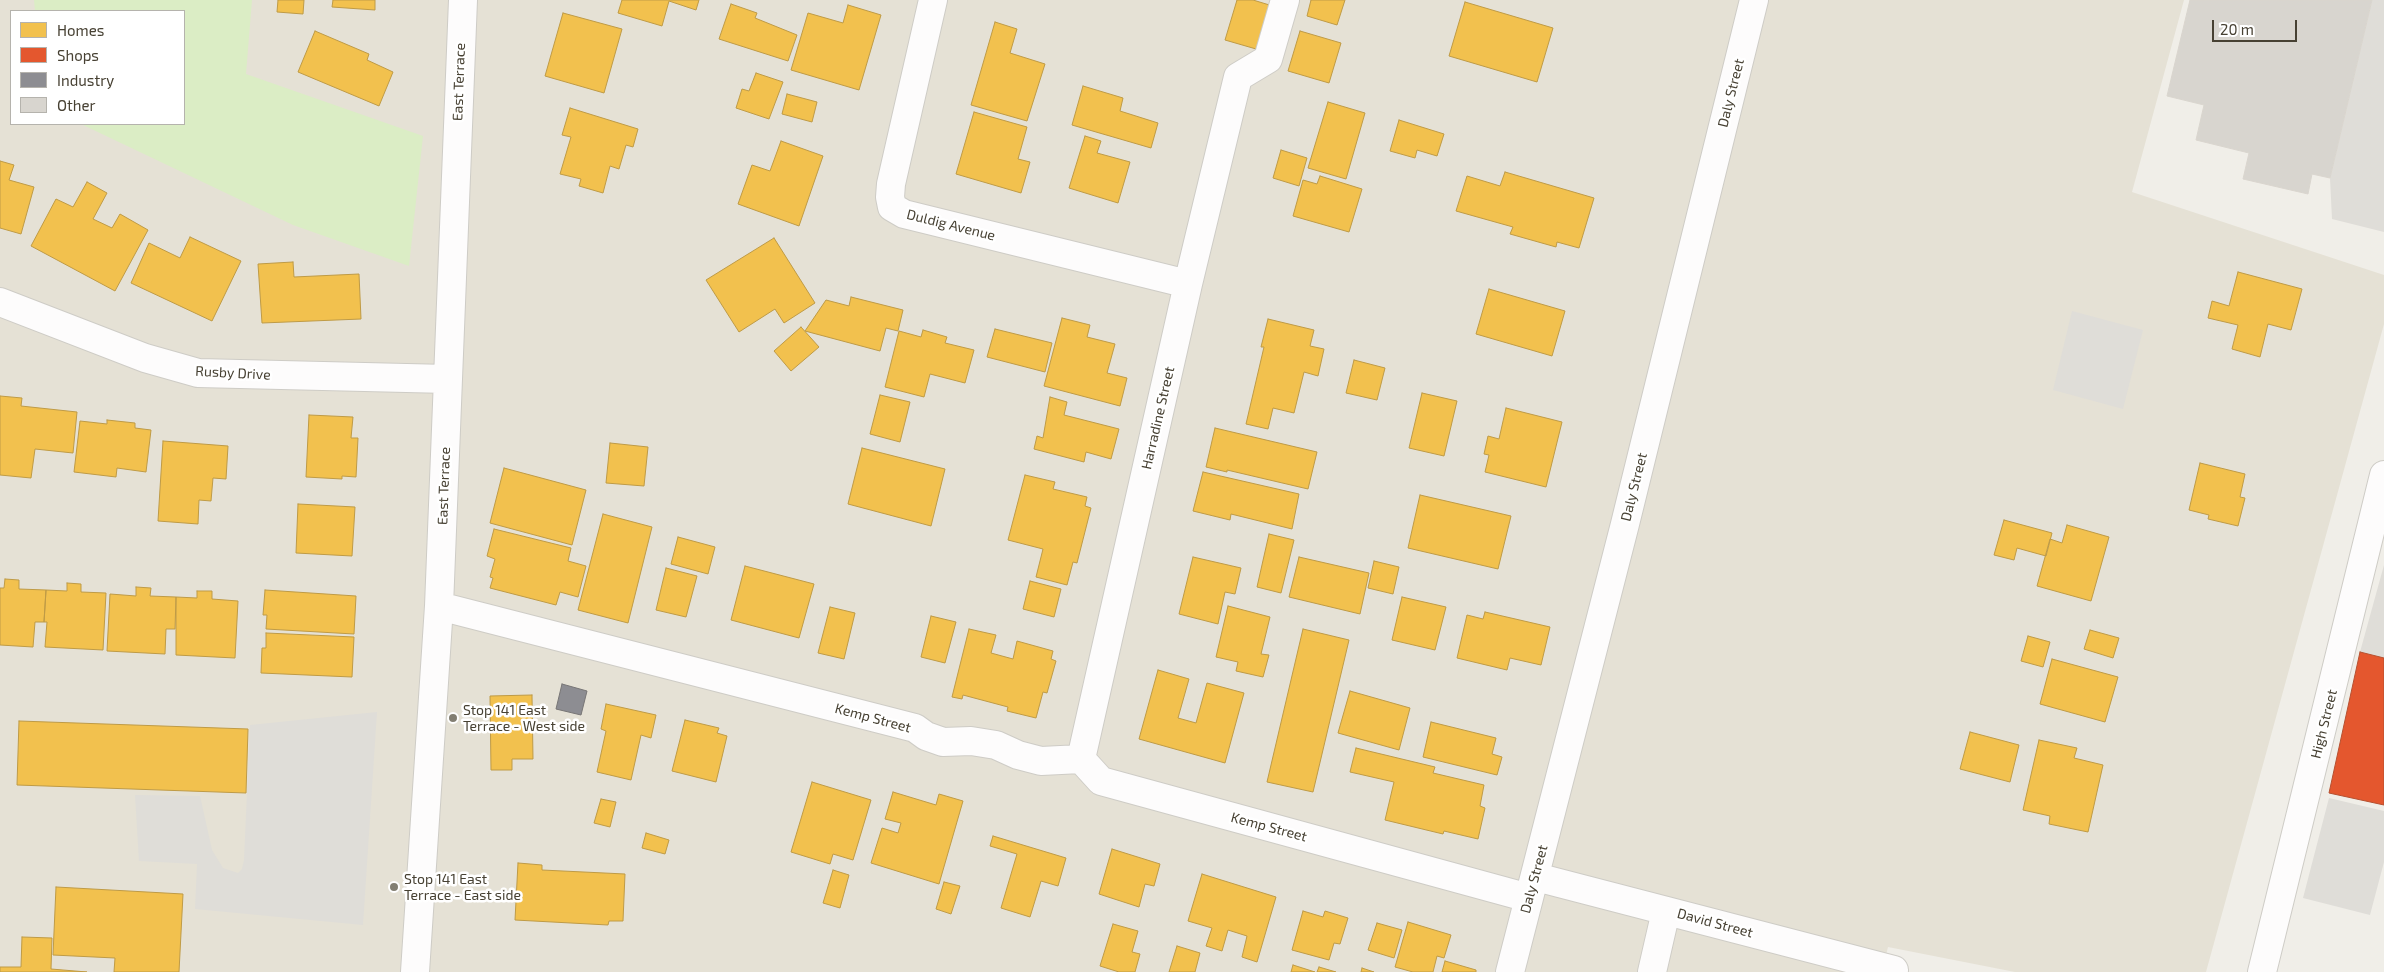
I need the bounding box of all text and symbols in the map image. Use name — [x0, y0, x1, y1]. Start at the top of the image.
legend — [10, 10, 185, 125]
scale bar — [2214, 10, 2299, 42]
text: 20 m — [2220, 20, 2254, 38]
text: Homes — [57, 21, 104, 39]
street label: East Terrace — [449, 43, 469, 121]
text: Shops — [57, 46, 99, 64]
street label: Daly Street — [1714, 57, 1748, 129]
text: Industry — [57, 71, 114, 89]
text: Other — [57, 96, 96, 114]
street label: Duldig Avenue — [905, 206, 997, 244]
street label: Rusby Drive — [195, 363, 271, 383]
street label: Harradine Street — [1138, 365, 1178, 471]
street label: East Terrace — [434, 447, 454, 525]
street label: Daly Street — [1617, 451, 1651, 523]
street label: High Street — [2307, 688, 2341, 760]
street label: Kemp Street — [833, 700, 913, 736]
place label: Stop 141 East Terrace - West side — [463, 702, 585, 734]
marker: Stop 141 East Terrace - West side — [447, 712, 459, 724]
street label: Kemp Street — [1229, 809, 1309, 845]
street label: Daly Street — [1517, 843, 1551, 915]
place label: Stop 141 East Terrace - East side — [404, 871, 521, 904]
marker: Stop 141 East Terrace - East side — [388, 881, 400, 893]
street label: David Street — [1675, 905, 1755, 941]

